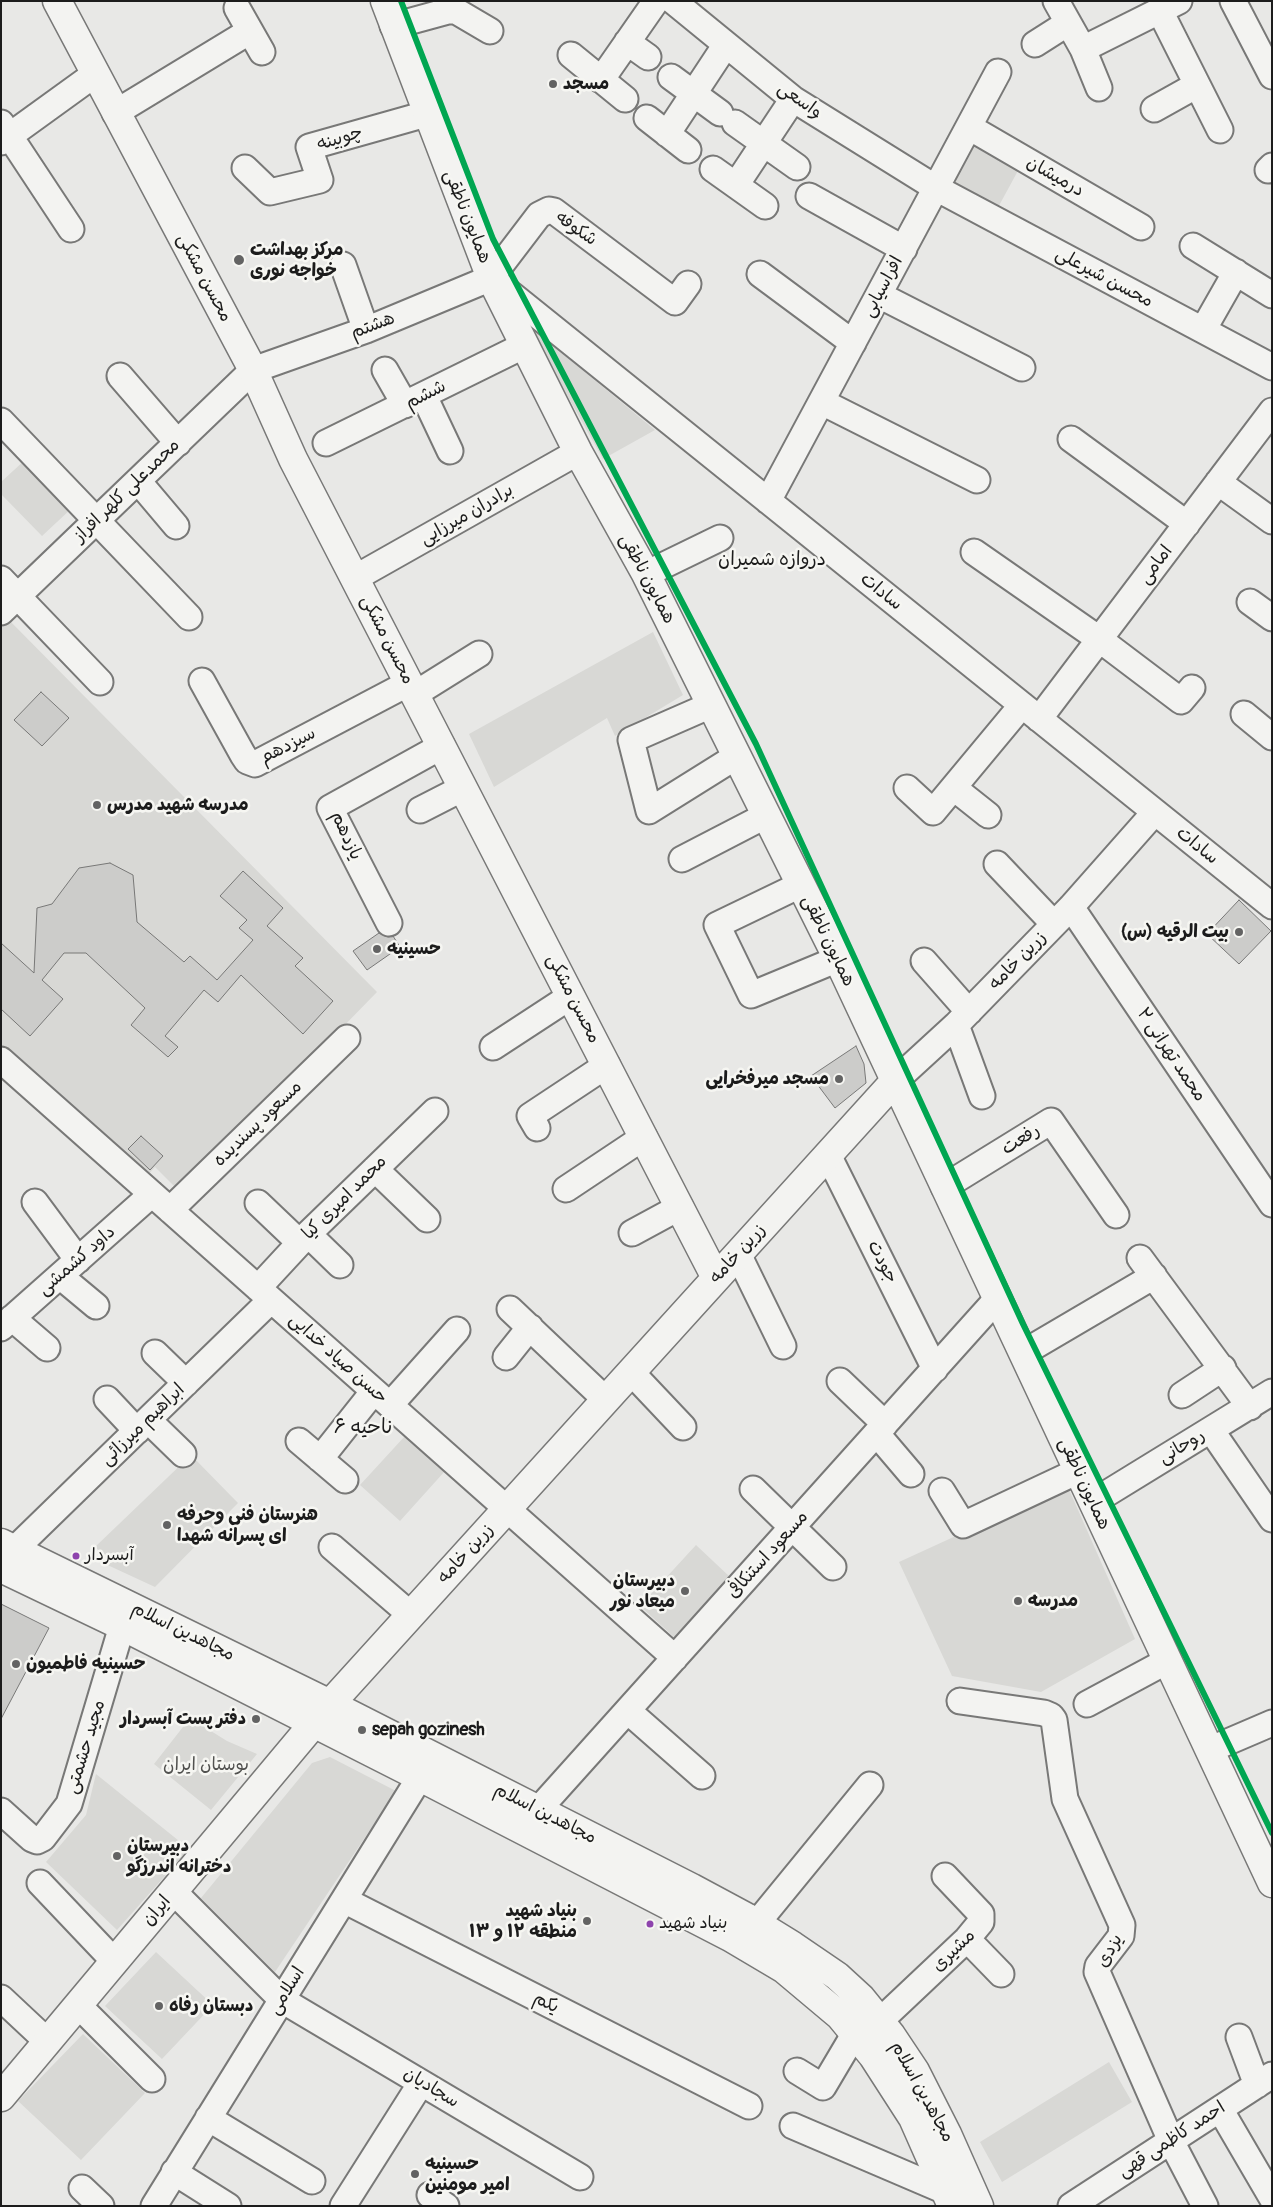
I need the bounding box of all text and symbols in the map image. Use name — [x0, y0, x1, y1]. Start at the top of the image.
place label: مسجد — [563, 73, 609, 95]
marker: مسجد — [547, 78, 559, 90]
street label: واسعی — [773, 78, 827, 124]
street label: چوبینه — [315, 122, 365, 156]
street label: درمیشان — [1022, 152, 1088, 202]
street label: همایون ناطقی — [438, 167, 496, 267]
street label: شکوفه — [551, 207, 601, 251]
street label: محسن مشکی — [172, 230, 236, 326]
place label: مرکز بهداشت خواجه نوری — [250, 239, 343, 282]
street label: محسن شیرعلی — [1051, 243, 1157, 313]
marker: مرکز بهداشت خواجه نوری — [232, 253, 246, 267]
street label: افراسیابی — [858, 253, 908, 321]
street label: هشتم — [348, 308, 398, 344]
street label: ششم — [402, 376, 450, 414]
street label: محمدعلی کلهر افراز — [69, 435, 185, 547]
street label: برادران میرزایی — [416, 480, 518, 550]
street label: همایون ناطقی — [614, 530, 680, 628]
street label: امامی — [1134, 541, 1178, 589]
district label: دروازه شمیران — [718, 549, 826, 571]
street label: سادات — [856, 569, 906, 615]
street label: محسن مشکی — [355, 592, 419, 688]
street label: سیزدهم — [256, 723, 320, 769]
place label: مدرسه شهید مدرس — [107, 794, 249, 816]
marker: مدرسه شهید مدرس — [91, 799, 103, 811]
street label: یازدهم — [326, 808, 366, 864]
street label: سادات — [1172, 823, 1222, 869]
street label: همایون ناطقی — [797, 892, 859, 990]
place label: بیت الرقیه (س) — [1121, 921, 1229, 943]
marker: بیت الرقیه (س) — [1233, 926, 1245, 938]
street label: زرین خامه — [985, 927, 1051, 995]
place label: حسینیه — [387, 938, 441, 960]
marker: حسینیه — [371, 943, 383, 955]
street label: محسن مشکی — [541, 951, 605, 1047]
street label: محمد تهرانی ۲ — [1132, 1004, 1210, 1106]
place label: مسجد میرفخرایی — [706, 1068, 829, 1090]
marker: مسجد میرفخرایی — [833, 1073, 845, 1085]
street label: مسعود پسندیده — [209, 1076, 307, 1172]
street label: رفعت — [998, 1120, 1044, 1160]
street label: محمد امیری کیا — [298, 1151, 392, 1245]
street label: زرین خامه — [705, 1220, 771, 1288]
street label: داود کشمشی — [34, 1221, 120, 1301]
street label: جودت — [862, 1237, 902, 1287]
street label: حسن صیاد خدایی — [284, 1309, 392, 1409]
street label: ابراهیم میرزائی — [96, 1380, 190, 1470]
district label: ناحیه ۶ — [334, 1416, 392, 1440]
street label: روحانی — [1155, 1425, 1209, 1469]
street label: همایون ناطقی — [1053, 1435, 1115, 1533]
place label: هنرستان فنی وحرفه ای پسرانه شهدا — [177, 1504, 318, 1546]
street label: مسعود استنکافی — [723, 1507, 813, 1603]
marker: هنرستان فنی وحرفه ای پسرانه شهدا — [161, 1519, 173, 1531]
street label: زرین خامه — [433, 1520, 499, 1588]
place label: آبسردار — [85, 1546, 134, 1566]
marker: آبسردار — [71, 1551, 81, 1561]
place label: دبیرستان میعاد نور — [610, 1570, 675, 1612]
marker: دبیرستان میعاد نور — [679, 1585, 691, 1597]
place label: مدرسه — [1028, 1590, 1078, 1612]
marker: مدرسه — [1012, 1595, 1024, 1607]
street label: مجاهدین اسلام — [128, 1598, 238, 1666]
place label: حسینیه فاطمیون — [26, 1653, 146, 1675]
marker: حسینیه فاطمیون — [10, 1658, 22, 1670]
street label: مجید حشمتی — [61, 1697, 111, 1797]
place label: دفتر پست آبسردار — [120, 1708, 246, 1730]
marker: دفتر پست آبسردار — [250, 1713, 262, 1725]
place label: sepah gozinesh — [372, 1719, 485, 1741]
marker: sepah gozinesh — [356, 1724, 368, 1736]
park label: بوستان ایران — [163, 1754, 249, 1776]
street label: مجاهدین اسلام — [490, 1779, 600, 1849]
place label: دبیرستان دخترانه اندرزگو — [127, 1835, 231, 1878]
marker: دبیرستان دخترانه اندرزگو — [111, 1850, 123, 1862]
street label: ایران — [138, 1891, 176, 1931]
place label: بنیاد شهید منطقه ۱۲ و ۱۳ — [469, 1900, 577, 1942]
place label: بنیاد شهید — [659, 1914, 727, 1934]
marker: بنیاد شهید منطقه ۱۲ و ۱۳ — [581, 1915, 593, 1927]
marker: بنیاد شهید — [645, 1919, 655, 1929]
street label: مشیری — [928, 1925, 980, 1977]
street label: یزدی — [1092, 1930, 1128, 1972]
street label: اسلامی — [264, 1963, 310, 2019]
street label: یکم — [530, 1988, 562, 2018]
place label: دبستان رفاه — [169, 1995, 253, 2017]
marker: دبستان رفاه — [153, 2000, 165, 2012]
street label: مجاهدین اسلام — [885, 2038, 959, 2146]
street label: سجادیان — [399, 2063, 463, 2113]
street label: احمد کاظمی قهی — [1114, 2097, 1230, 2183]
place label: حسینیه امیر مومنین — [425, 2153, 510, 2196]
marker: حسینیه امیر مومنین — [409, 2168, 421, 2180]

